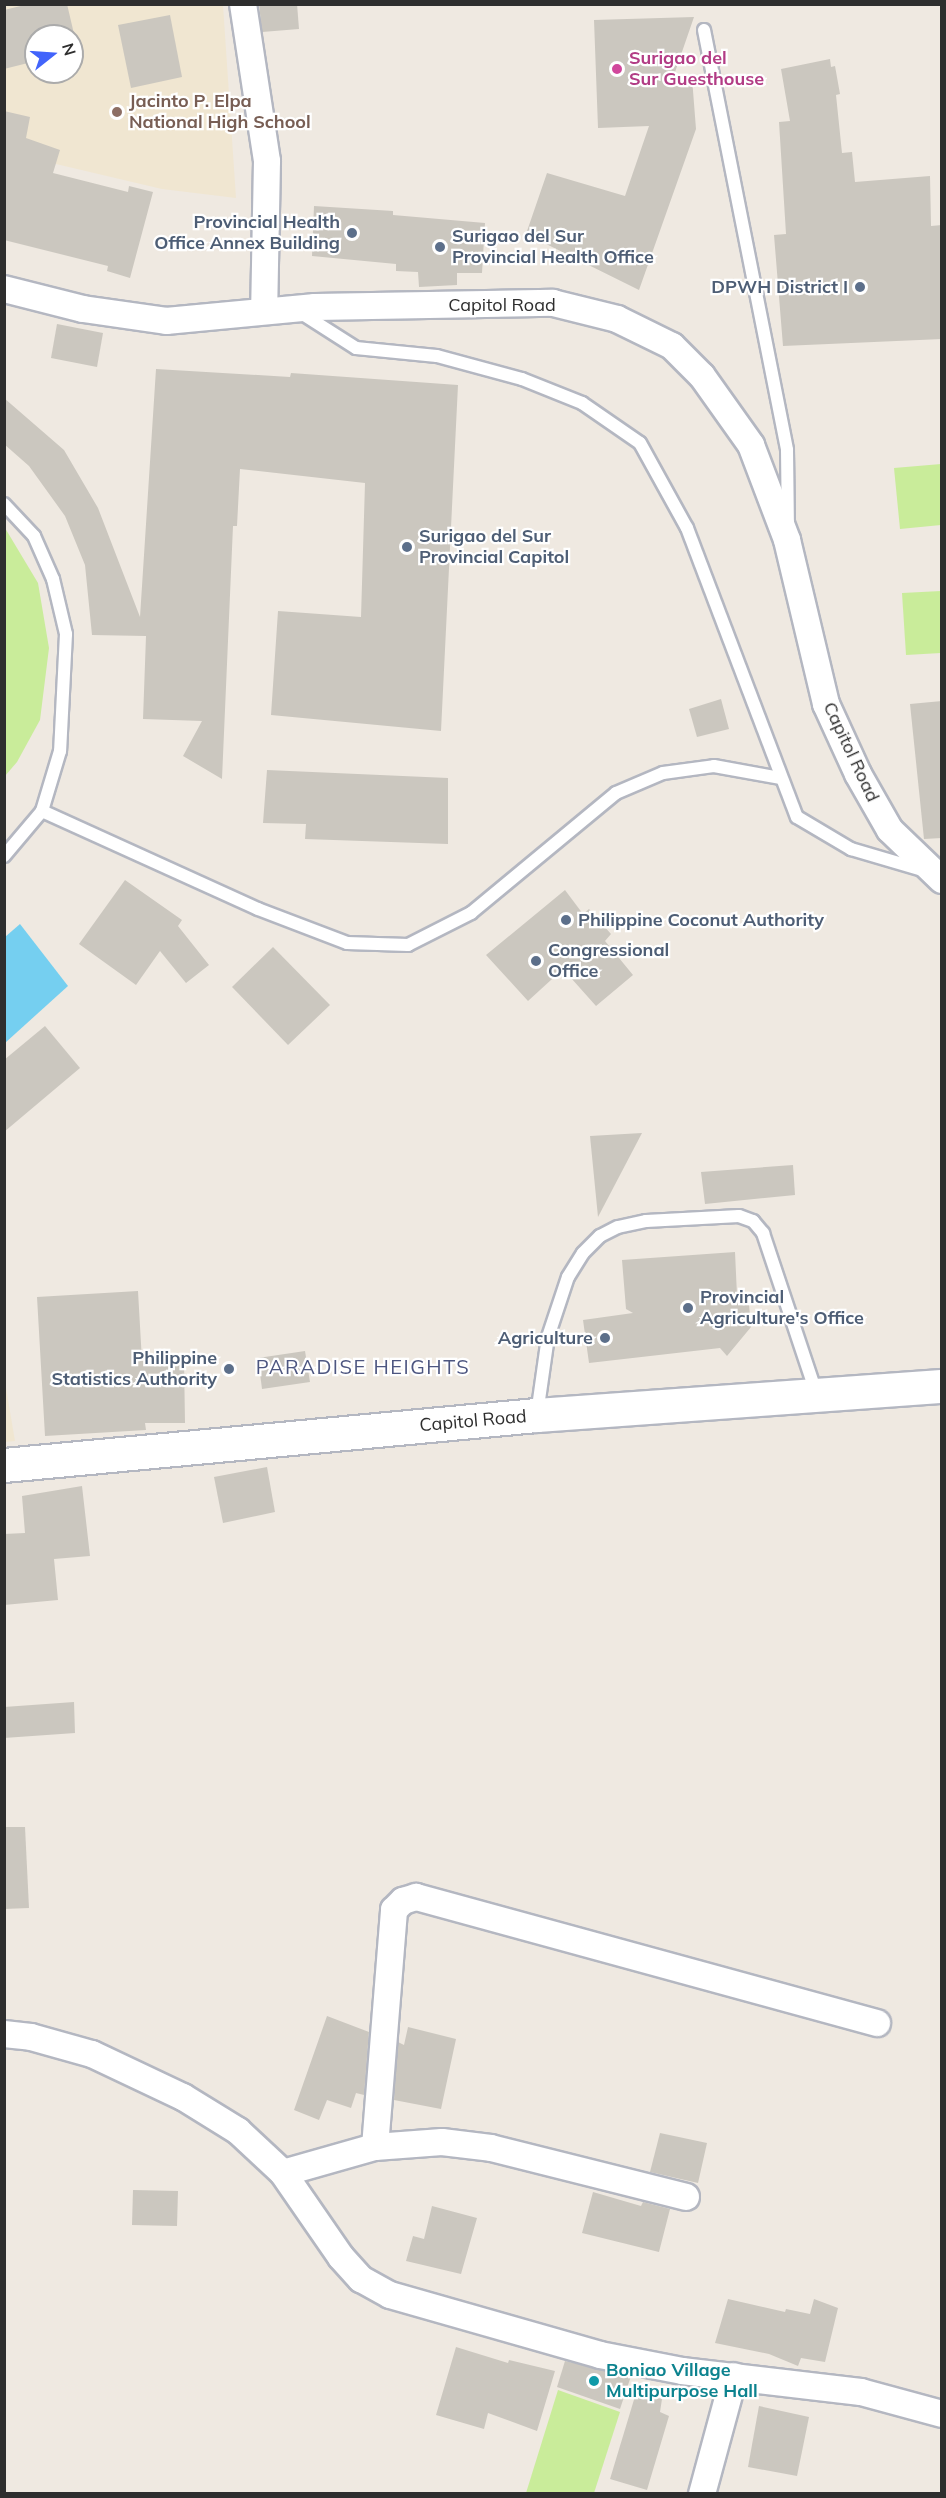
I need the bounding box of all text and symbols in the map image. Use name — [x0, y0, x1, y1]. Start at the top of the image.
north arrow — [24, 24, 84, 84]
text: N — [58, 41, 81, 58]
place label: Surigao del Sur Guesthouse — [629, 48, 764, 90]
marker: Surigao del Sur Guesthouse — [610, 62, 624, 76]
place label: Jacinto P. Elpa National High School — [129, 91, 311, 134]
marker: Jacinto P. Elpa National High School — [110, 105, 124, 119]
place label: Provincial Health Office Annex Building — [154, 212, 340, 254]
marker: Provincial Health Office Annex Building — [345, 226, 359, 240]
place label: Surigao del Sur Provincial Health Office — [452, 226, 654, 268]
marker: Surigao del Sur Provincial Health Office — [433, 240, 447, 254]
place label: DPWH District I — [711, 276, 848, 298]
marker: DPWH District I — [853, 280, 867, 294]
street label: Capitol Road — [448, 294, 556, 316]
place label: Surigao del Sur Provincial Capitol — [419, 526, 569, 568]
marker: Surigao del Sur Provincial Capitol — [400, 540, 414, 554]
street label: Capitol Road — [818, 699, 884, 805]
place label: Philippine Coconut Authority — [578, 909, 824, 931]
marker: Philippine Coconut Authority — [559, 913, 573, 927]
place label: Congressional Office — [548, 940, 669, 982]
marker: Congressional Office — [529, 954, 543, 968]
place label: Provincial Agriculture's Office — [700, 1287, 864, 1330]
marker: Provincial Agriculture's Office — [681, 1301, 695, 1315]
place label: Agriculture — [498, 1327, 593, 1349]
marker: Agriculture — [598, 1331, 612, 1345]
place label: Philippine Statistics Authority — [51, 1348, 217, 1390]
district label: PARADISE HEIGHTS — [256, 1354, 470, 1378]
marker: Philippine Statistics Authority — [222, 1362, 236, 1376]
street label: Capitol Road — [419, 1406, 527, 1436]
place label: Boniao Village Multipurpose Hall — [606, 2360, 758, 2402]
marker: Boniao Village Multipurpose Hall — [587, 2374, 601, 2388]

